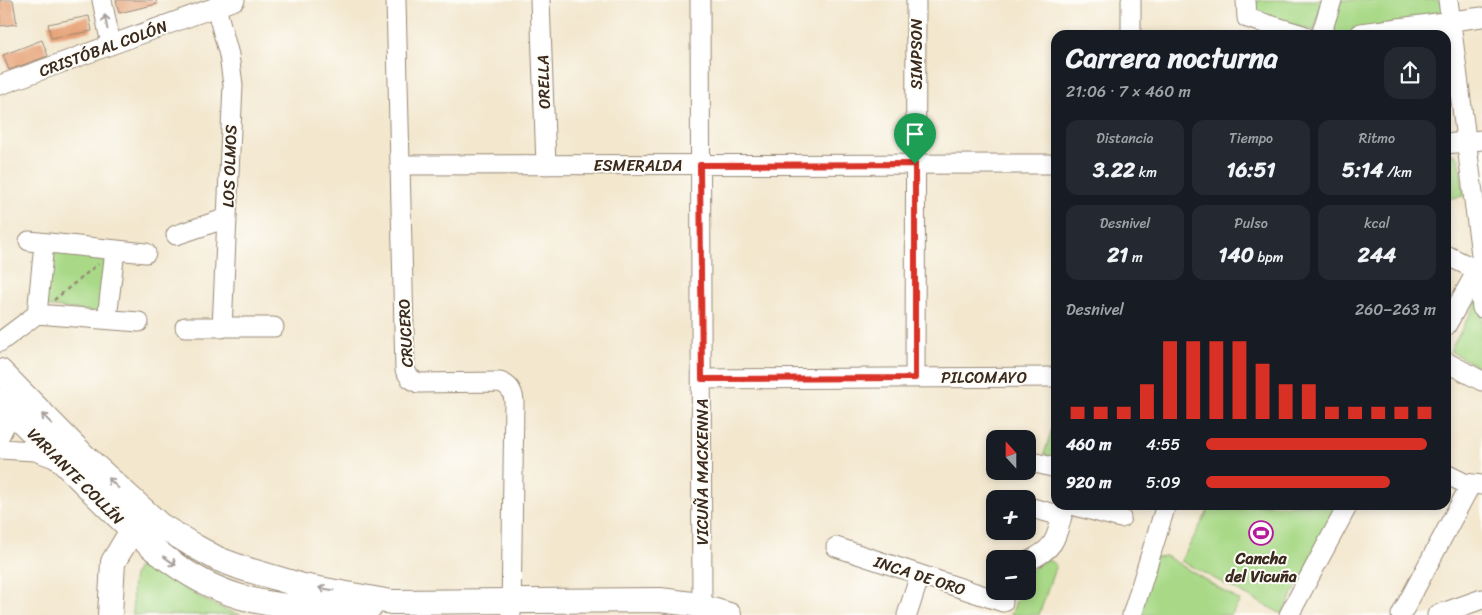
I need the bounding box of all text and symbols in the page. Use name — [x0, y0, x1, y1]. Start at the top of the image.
street label: CRISTÓBAL COLÓN — [35, 12, 172, 85]
one-way arrow — [101, 15, 111, 31]
street label: SIMPSON — [902, 18, 931, 89]
text: Carrera nocturna — [1066, 33, 1278, 82]
button: share — [1384, 47, 1436, 99]
street label: ORELLA — [528, 54, 559, 110]
text: 21:06 · 7 × 460 m — [1066, 77, 1191, 106]
pin — [894, 113, 936, 164]
icon: arrive — [901, 120, 929, 148]
street label: LOS OLMOS — [214, 124, 245, 208]
text: Distancia — [1096, 126, 1154, 151]
text: Tiempo — [1229, 126, 1273, 151]
text: Ritmo — [1359, 126, 1395, 151]
street label: ESMERALDA — [594, 151, 682, 180]
text: 3.22 — [1093, 151, 1135, 189]
text: 16:51 — [1226, 151, 1276, 189]
text: 5:14 — [1342, 151, 1383, 189]
text: km — [1135, 160, 1157, 185]
text: /km — [1383, 160, 1412, 185]
text: Desnivel — [1100, 211, 1150, 236]
text: Pulso — [1234, 211, 1268, 236]
text: kcal — [1364, 211, 1390, 236]
text: 21 — [1107, 236, 1128, 274]
text: 140 — [1219, 236, 1254, 274]
text: 244 — [1358, 236, 1396, 274]
text: m — [1128, 245, 1143, 270]
text: bpm — [1254, 245, 1283, 270]
text: Desnivel — [1066, 295, 1124, 324]
text: 260–263 m — [1355, 295, 1436, 324]
street label: CRUCERO — [389, 298, 422, 368]
street label: PILCOMAYO — [941, 363, 1027, 392]
street label: VICUÑA MACKENNA — [688, 399, 717, 545]
one-way arrow — [41, 413, 54, 425]
street label: VARIANTE COLLÍN — [20, 421, 132, 533]
north arrow — [986, 430, 1036, 480]
map controls — [986, 430, 1036, 600]
text: 460 m — [1066, 430, 1112, 459]
text: 4:55 — [1146, 430, 1180, 459]
text: 920 m — [1066, 468, 1112, 497]
text: 5:09 — [1146, 468, 1181, 497]
one-way arrow — [106, 477, 119, 489]
button: + — [986, 490, 1036, 540]
sports icon: Cancha del Vicuña — [1248, 520, 1274, 546]
place label: Cancha del Vicuña — [1225, 544, 1297, 591]
street label: INCA DE ORO — [869, 547, 970, 604]
button: − — [986, 550, 1036, 600]
one-way arrow — [163, 556, 177, 566]
one-way arrow — [318, 584, 334, 594]

